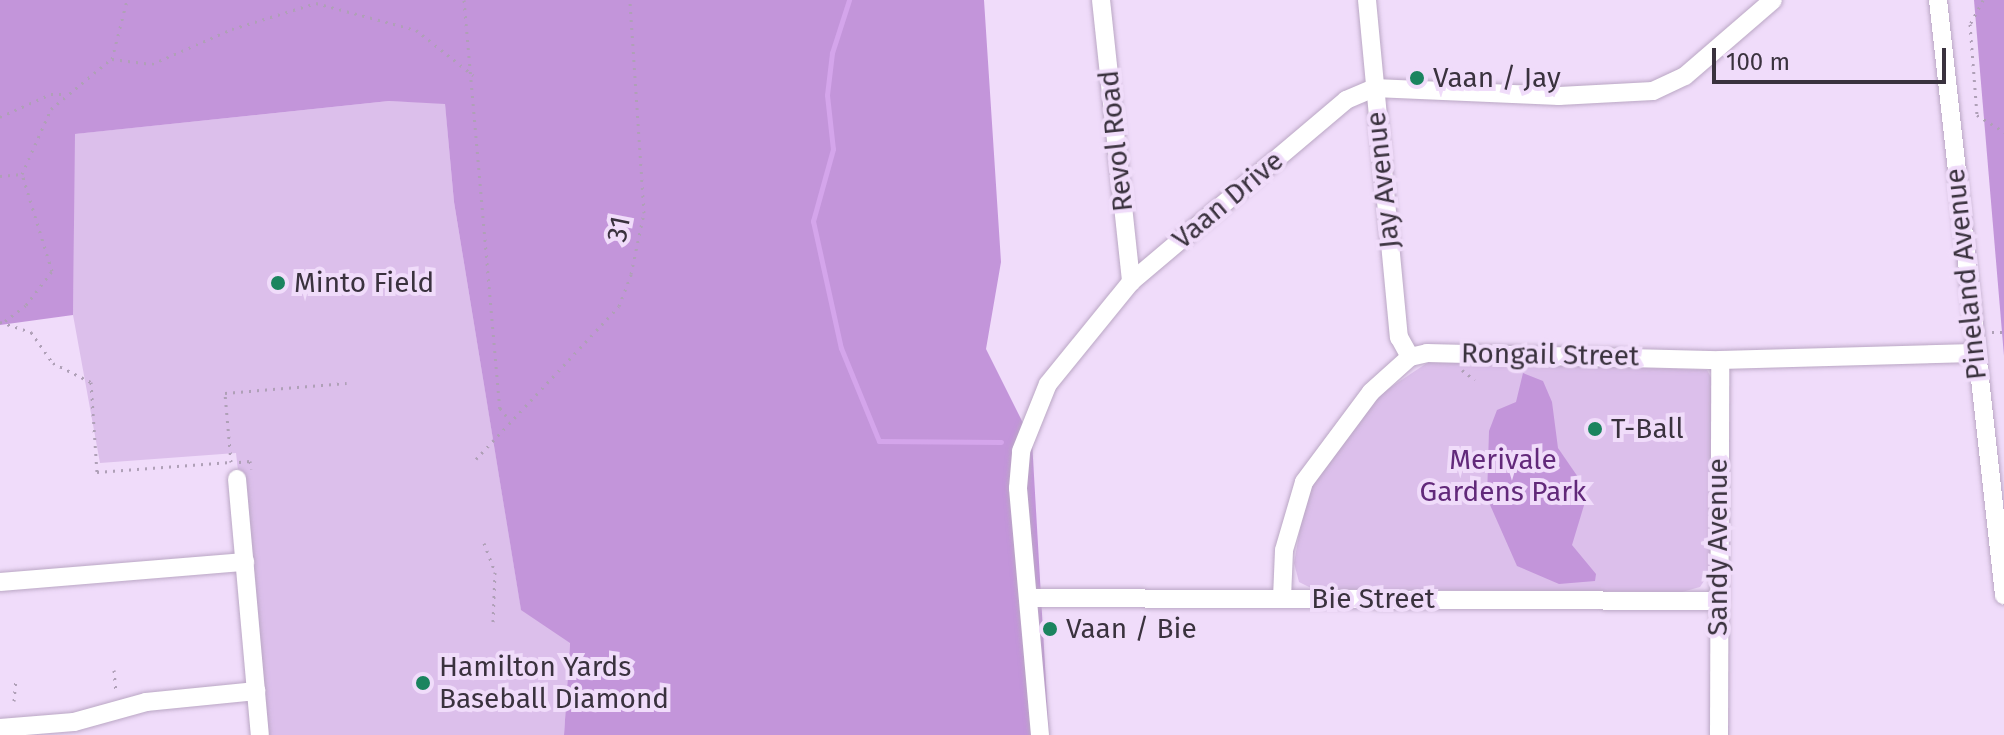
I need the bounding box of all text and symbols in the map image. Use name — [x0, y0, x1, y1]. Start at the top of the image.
scale bar — [1716, 32, 1950, 82]
text: 100 m — [1726, 48, 1790, 76]
place label: Vaan / Jay — [1433, 61, 1561, 95]
street label: Revol Road — [1092, 69, 1140, 213]
marker: Vaan / Jay — [1408, 69, 1426, 87]
street label: Jay Avenue — [1359, 110, 1407, 250]
street label: Vaan Drive — [1166, 144, 1290, 256]
street label: Pineland Avenue — [1938, 167, 1994, 381]
street label: 31 — [600, 213, 638, 245]
place label: Minto Field — [294, 266, 434, 300]
marker: Minto Field — [269, 274, 287, 292]
street label: Rongail Street — [1461, 337, 1639, 373]
place label: T-Ball — [1611, 412, 1684, 446]
marker: T-Ball — [1586, 420, 1604, 438]
park label: Merivale Gardens Park — [1420, 443, 1586, 509]
street label: Sandy Avenue — [1701, 458, 1735, 636]
street label: Bie Street — [1311, 582, 1435, 616]
place label: Vaan / Bie — [1066, 612, 1197, 646]
marker: Vaan / Bie — [1041, 620, 1059, 638]
place label: Hamilton Yards Baseball Diamond — [439, 650, 669, 716]
marker: Hamilton Yards Baseball Diamond — [414, 674, 432, 692]

